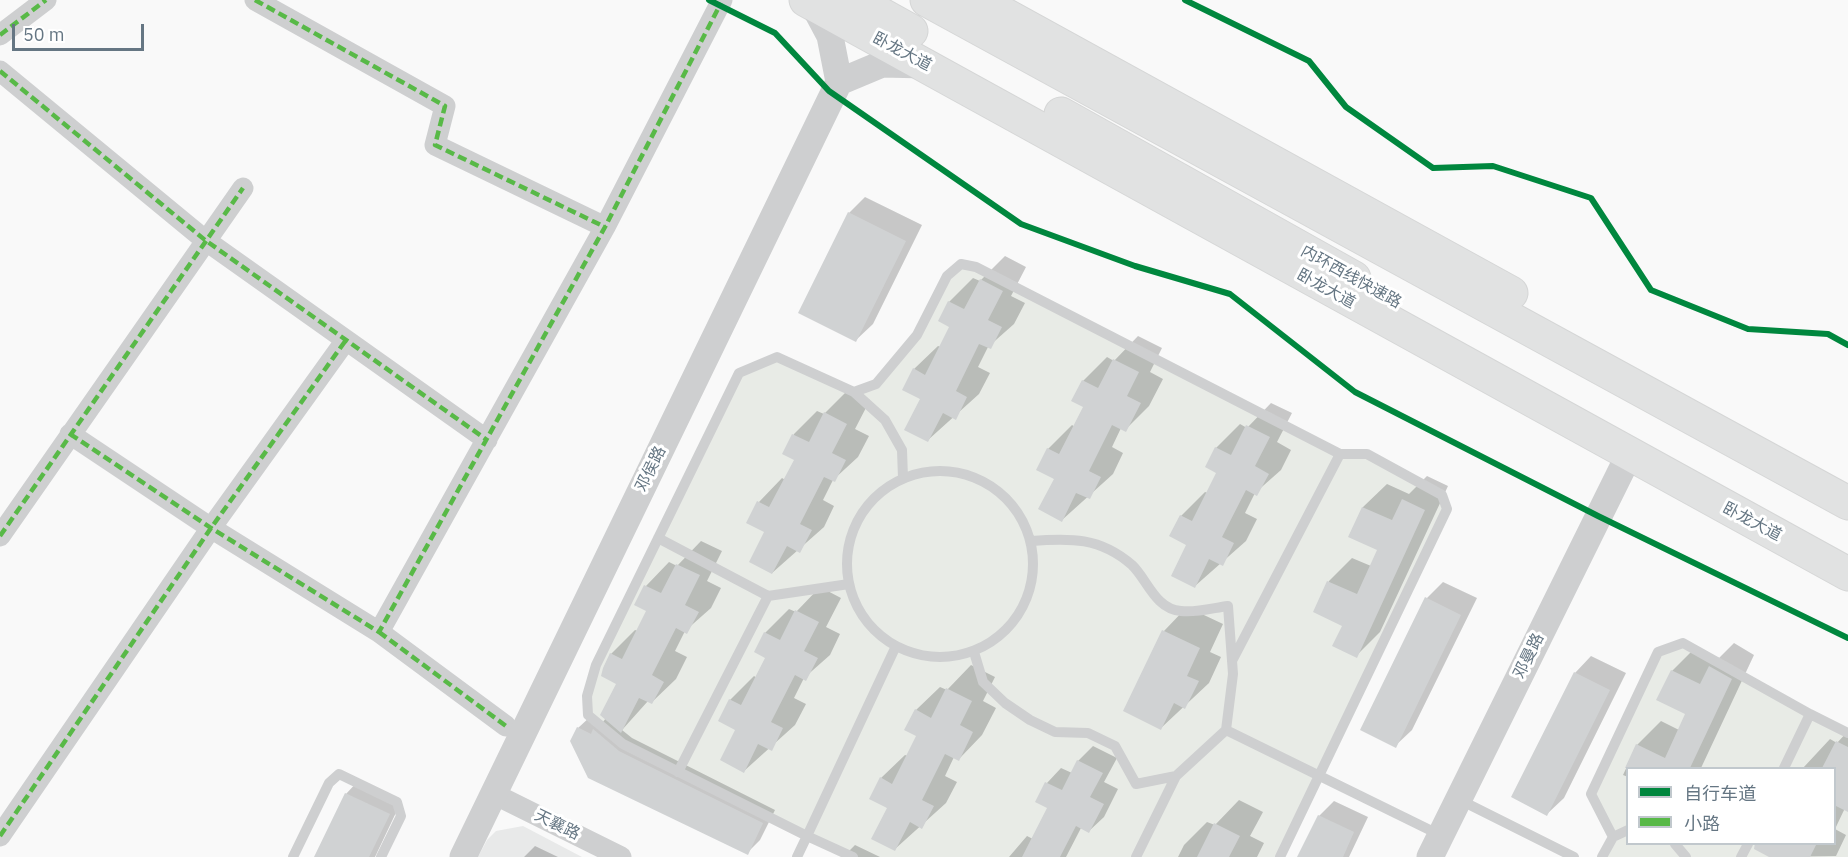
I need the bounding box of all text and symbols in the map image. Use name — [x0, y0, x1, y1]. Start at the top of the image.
scale bar — [15, 12, 147, 50]
text: 50 m — [23, 23, 65, 46]
street label: 卧龙大道 — [869, 29, 935, 75]
street label: 内环西线快速路 — [1297, 241, 1405, 313]
street label: 卧龙大道 — [1293, 265, 1359, 313]
street label: 邓侯路 — [632, 443, 670, 495]
street label: 卧龙大道 — [1719, 499, 1785, 545]
street label: 邓曼路 — [1510, 630, 1548, 682]
legend — [1626, 767, 1836, 845]
text: 自行车道 — [1684, 782, 1756, 805]
street label: 天襄路 — [531, 806, 583, 844]
text: 小路 — [1684, 812, 1720, 835]

